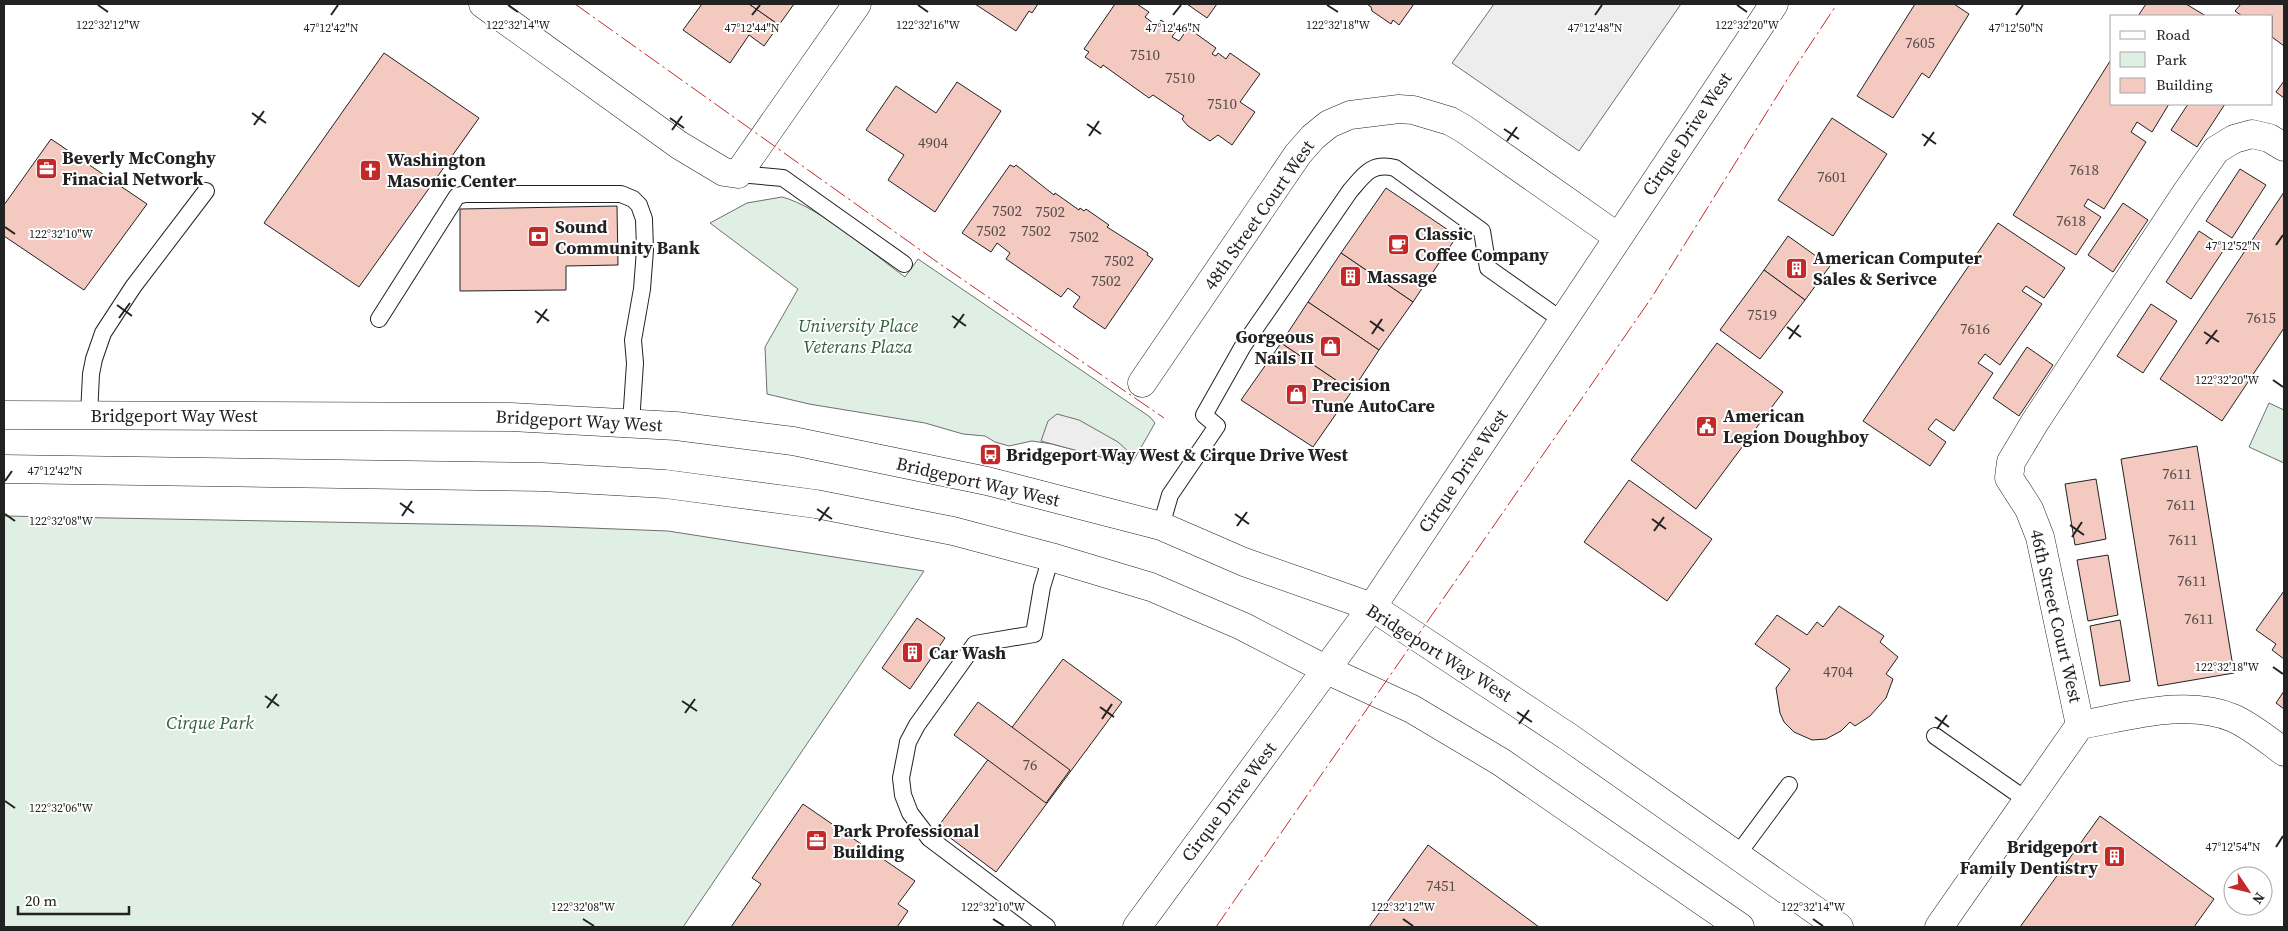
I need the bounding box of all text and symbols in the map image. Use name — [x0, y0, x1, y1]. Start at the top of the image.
legend — [2110, 15, 2273, 105]
text: 122°32'12"W — [76, 17, 140, 33]
text: 122°32'14"W — [486, 17, 550, 33]
text: 122°32'16"W — [896, 17, 960, 33]
text: 122°32'18"W — [1306, 17, 1370, 33]
text: 122°32'20"W — [1715, 17, 1779, 33]
text: 47°12'42"N — [303, 20, 359, 36]
text: 47°12'44"N — [724, 20, 780, 36]
text: 47°12'46"N — [1145, 20, 1201, 36]
text: 47°12'48"N — [1567, 20, 1623, 36]
text: 47°12'50"N — [1988, 20, 2044, 36]
text: Road — [2156, 24, 2190, 45]
house number: 7605 — [1905, 32, 1935, 53]
house number: 7510 — [1130, 44, 1160, 65]
text: Park — [2156, 49, 2188, 70]
house number: 7510 — [1165, 67, 1195, 88]
street label: Cirque Drive West — [1636, 67, 1737, 200]
text: Building — [2156, 74, 2213, 95]
house number: 7510 — [1207, 93, 1237, 114]
house number: 4904 — [918, 132, 948, 153]
street label: 48th Street Court West — [1197, 135, 1320, 295]
place label: Beverly McConghy Finacial Network — [62, 145, 216, 191]
place label: Washington Masonic Center — [387, 147, 517, 193]
office icon: Beverly McConghy Finacial Network — [34, 156, 58, 180]
church icon: Washington Masonic Center — [359, 158, 383, 182]
house number: 7618 — [2069, 159, 2099, 180]
house number: 7601 — [1817, 166, 1847, 187]
house number: 7502 — [992, 200, 1022, 221]
house number: 7502 — [1035, 201, 1065, 222]
house number: 7618 — [2056, 210, 2086, 231]
place label: Sound Community Bank — [555, 214, 700, 260]
house number: 7502 — [976, 220, 1006, 241]
house number: 7502 — [1021, 220, 1051, 241]
place label: Classic Coffee Company — [1415, 221, 1549, 267]
bank icon: Sound Community Bank — [527, 225, 551, 249]
text: 122°32'10"W — [29, 226, 93, 242]
house number: 7502 — [1069, 226, 1099, 247]
cafe icon: Classic Coffee Company — [1387, 232, 1411, 256]
text: 47°12'52"N — [2205, 238, 2261, 254]
place label: American Computer Sales & Serivce — [1813, 245, 1983, 291]
house number: 7502 — [1104, 250, 1134, 271]
building icon: American Computer Sales & Serivce — [1785, 256, 1809, 280]
place label: Massage — [1367, 264, 1437, 289]
building icon: Massage — [1339, 265, 1363, 289]
house number: 7502 — [1091, 270, 1121, 291]
house number: 7519 — [1747, 304, 1777, 325]
house number: 7615 — [2246, 307, 2276, 328]
park label: University Place Veterans Plaza — [798, 313, 919, 359]
house number: 7616 — [1960, 318, 1990, 339]
place label: Gorgeous Nails II — [1235, 324, 1314, 370]
shop icon: Gorgeous Nails II — [1318, 335, 1342, 359]
place label: Precision Tune AutoCare — [1312, 372, 1435, 418]
text: 122°32'20"W — [2195, 372, 2259, 388]
shop icon: Precision Tune AutoCare — [1284, 383, 1308, 407]
street label: Bridgeport Way West — [90, 403, 258, 428]
place label: American Legion Doughboy — [1723, 403, 1869, 449]
street label: Bridgeport Way West — [495, 404, 663, 437]
street label: Cirque Drive West — [1412, 404, 1513, 537]
public building icon: American Legion Doughboy — [1695, 414, 1719, 438]
place label: Bridgeport Way West & Cirque Drive West — [1006, 442, 1348, 467]
bus stop icon: Bridgeport Way West & Cirque Drive West — [978, 443, 1002, 467]
street label: Bridgeport Way West — [894, 451, 1062, 513]
text: 47°12'42"N — [27, 463, 83, 479]
house number: 7611 — [2162, 463, 2192, 484]
house number: 7611 — [2166, 494, 2196, 515]
text: 122°32'08"W — [29, 513, 93, 529]
street label: 46th Street Court West — [2024, 527, 2089, 705]
house number: 7611 — [2168, 529, 2198, 550]
house number: 7611 — [2177, 570, 2207, 591]
street label: Bridgeport Way West — [1362, 598, 1517, 708]
house number: 7611 — [2184, 608, 2214, 629]
place label: Car Wash — [929, 640, 1006, 665]
building icon: Car Wash — [901, 641, 925, 665]
text: 122°32'18"W — [2195, 659, 2259, 675]
house number: 4704 — [1823, 661, 1853, 682]
park label: Cirque Park — [166, 710, 254, 735]
street label: Cirque Drive West — [1175, 737, 1282, 867]
house number: 76 — [1022, 754, 1038, 775]
text: 122°32'06"W — [29, 800, 93, 816]
place label: Park Professional Building — [833, 818, 979, 864]
office icon: Park Professional Building — [805, 829, 829, 853]
place label: Bridgeport Family Dentistry — [1960, 834, 2099, 880]
text: 47°12'54"N — [2205, 839, 2261, 855]
building icon: Bridgeport Family Dentistry — [2102, 845, 2126, 869]
north arrow — [2223, 866, 2273, 916]
house number: 7451 — [1426, 875, 1456, 896]
scale bar — [18, 884, 129, 916]
text: N — [2248, 889, 2270, 908]
text: 20 m — [25, 890, 57, 911]
text: 122°32'08"W — [551, 899, 615, 915]
text: 122°32'10"W — [961, 899, 1025, 915]
text: 122°32'12"W — [1371, 899, 1435, 915]
text: 122°32'14"W — [1781, 899, 1845, 915]

